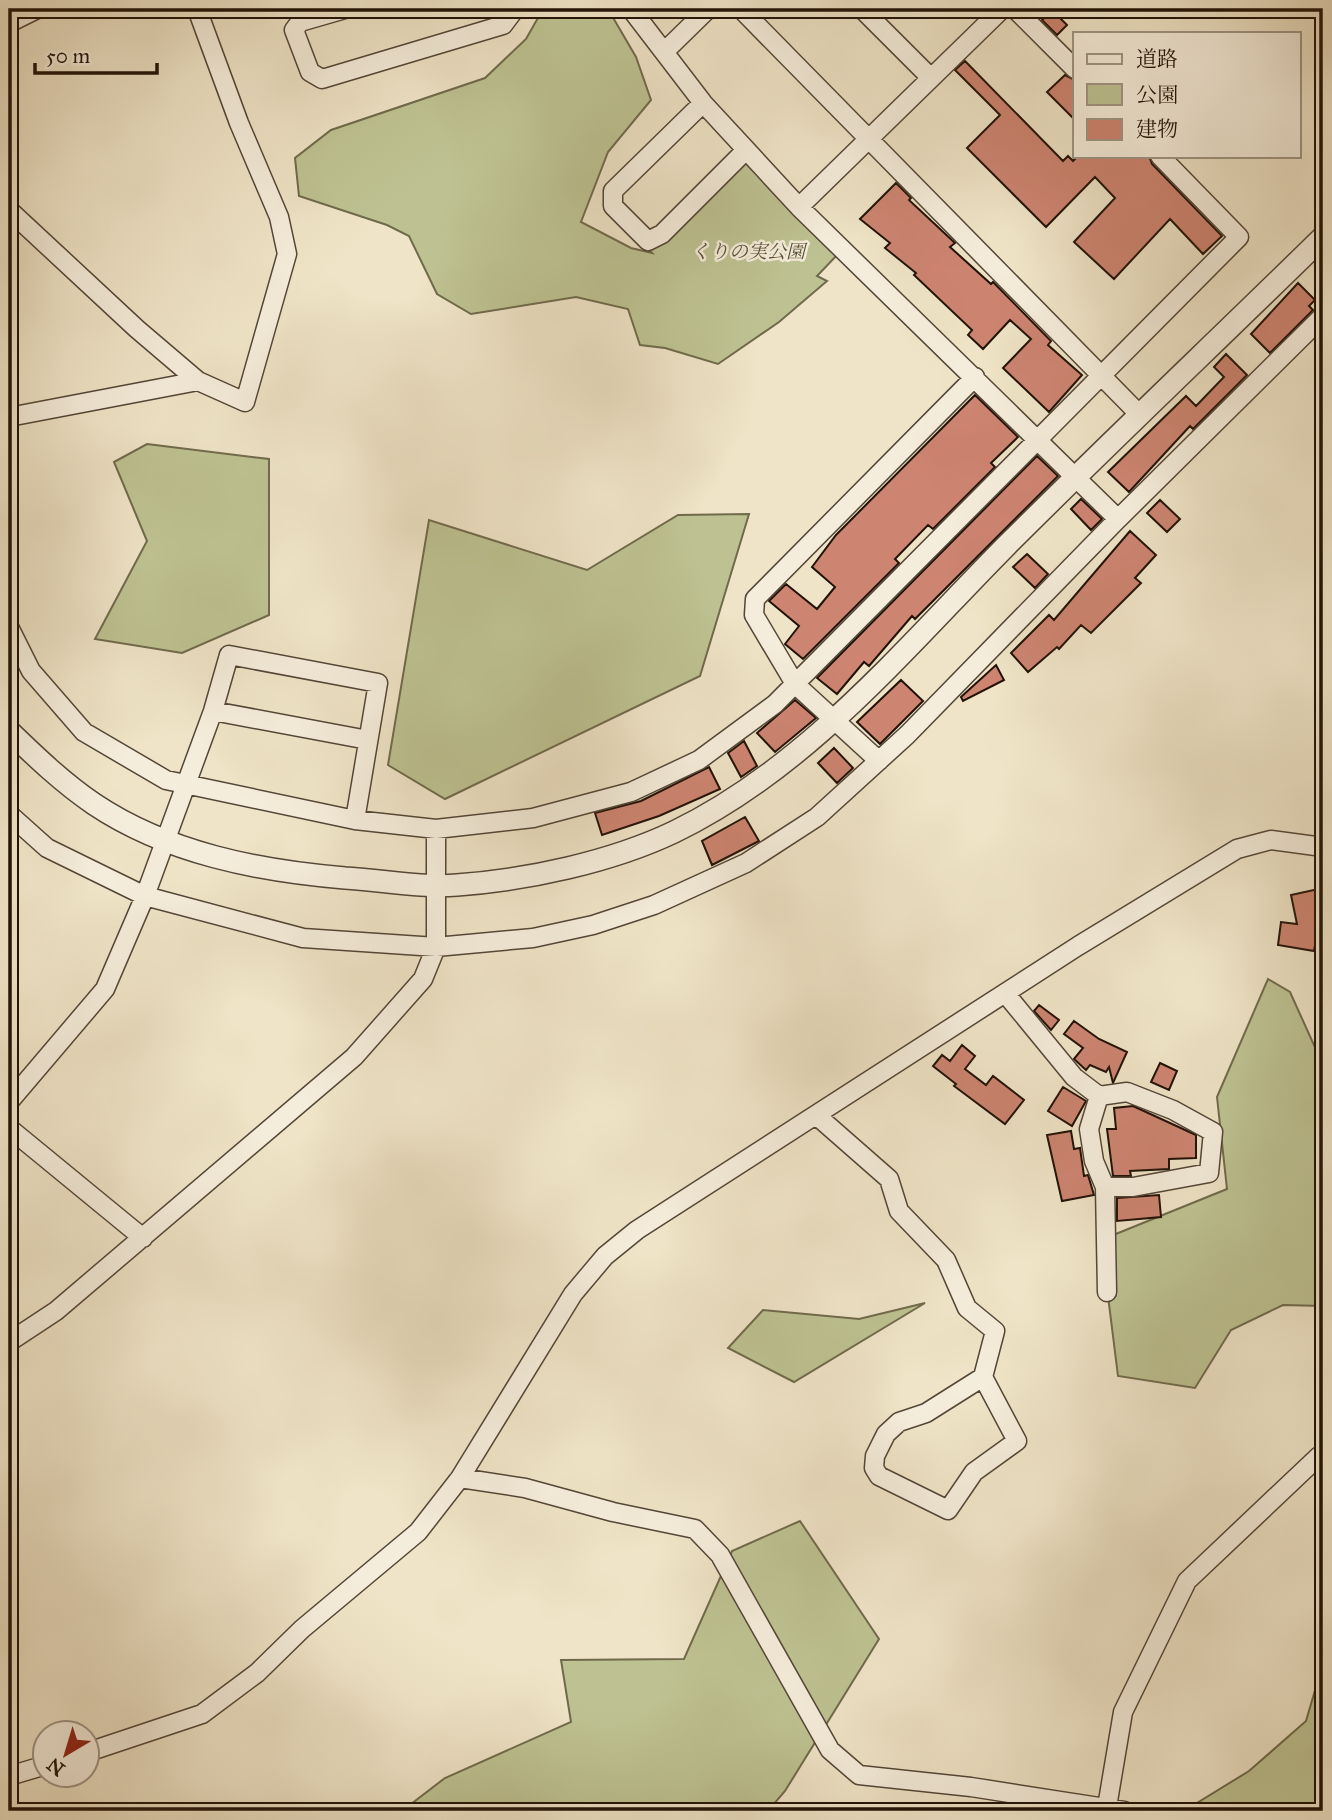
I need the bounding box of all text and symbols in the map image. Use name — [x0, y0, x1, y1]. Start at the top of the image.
scale bar — [35, 32, 158, 76]
legend — [1073, 32, 1300, 158]
text: 50 m — [46, 43, 91, 69]
text: 道路 — [1136, 46, 1178, 72]
text: 公園 — [1136, 82, 1178, 108]
text: 建物 — [1136, 116, 1178, 142]
park label: くりの実公園 — [691, 240, 808, 263]
north arrow — [32, 1718, 102, 1788]
text: N — [42, 1753, 69, 1781]

